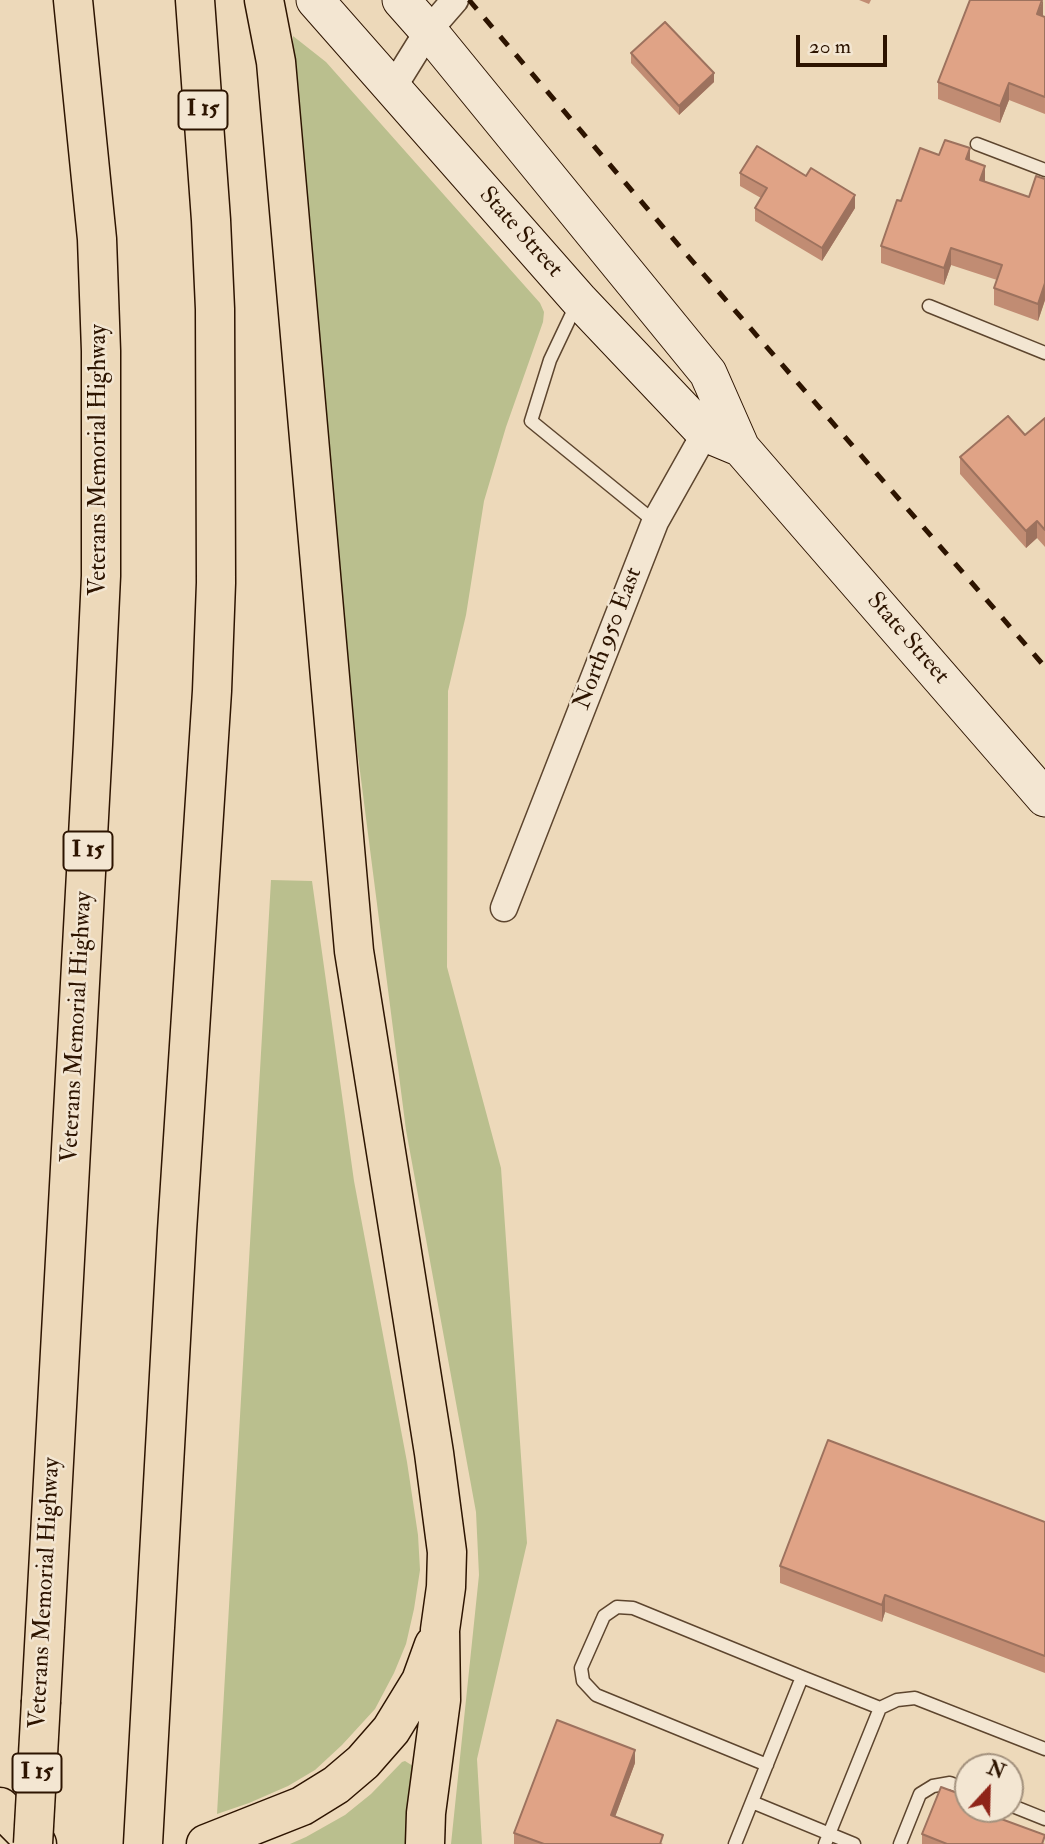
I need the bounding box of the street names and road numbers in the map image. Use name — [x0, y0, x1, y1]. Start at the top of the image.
road number: I 15 — [178, 90, 228, 130]
street label: State Street — [472, 182, 568, 284]
street label: Veterans Memorial Highway — [86, 324, 114, 596]
street label: North 950 East — [569, 564, 649, 714]
street label: State Street — [859, 587, 955, 691]
road number: I 15 — [64, 832, 112, 870]
street label: Veterans Memorial Highway — [57, 891, 99, 1163]
street label: Veterans Memorial Highway — [25, 1457, 67, 1729]
road number: I 15 — [12, 1754, 61, 1792]

